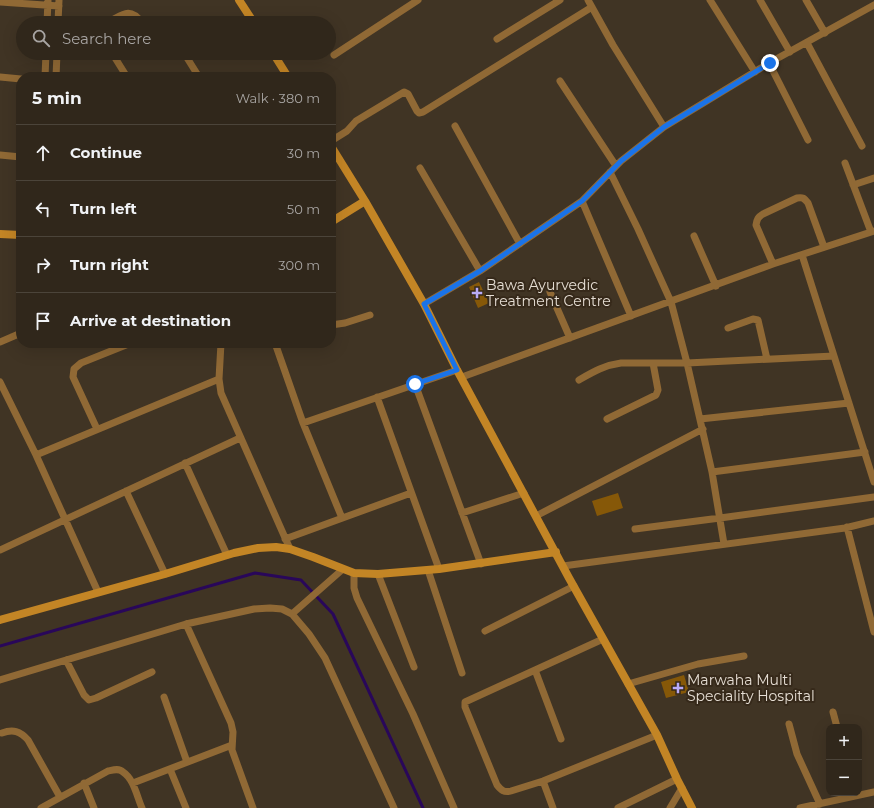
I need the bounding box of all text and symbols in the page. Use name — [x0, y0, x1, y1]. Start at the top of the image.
search box — [16, 16, 336, 60]
icon: search — [30, 27, 52, 49]
text: Search here — [62, 29, 151, 48]
route end — [761, 54, 779, 72]
text: 5 min — [32, 88, 82, 108]
text: Walk · 380 m — [236, 90, 320, 106]
icon: ahead — [32, 142, 54, 164]
text: Continue — [70, 143, 142, 162]
text: 30 m — [287, 145, 320, 161]
icon: left — [32, 198, 54, 220]
text: Turn left — [70, 199, 137, 218]
text: 50 m — [287, 201, 320, 217]
icon: right — [32, 254, 54, 276]
text: Turn right — [70, 255, 149, 274]
text: 300 m — [278, 257, 320, 273]
place label: Bawa Ayurvedic Treatment Centre — [486, 276, 611, 310]
marker: Bawa Ayurvedic Treatment Centre — [471, 287, 483, 299]
icon: arrive — [32, 310, 54, 332]
text: Arrive at destination — [70, 311, 231, 330]
route start — [406, 375, 424, 393]
place label: Marwaha Multi Speciality Hospital — [687, 671, 815, 705]
marker: Marwaha Multi Speciality Hospital — [672, 682, 684, 694]
map controls — [826, 724, 862, 796]
button: + — [826, 724, 862, 760]
button: − — [826, 760, 862, 796]

